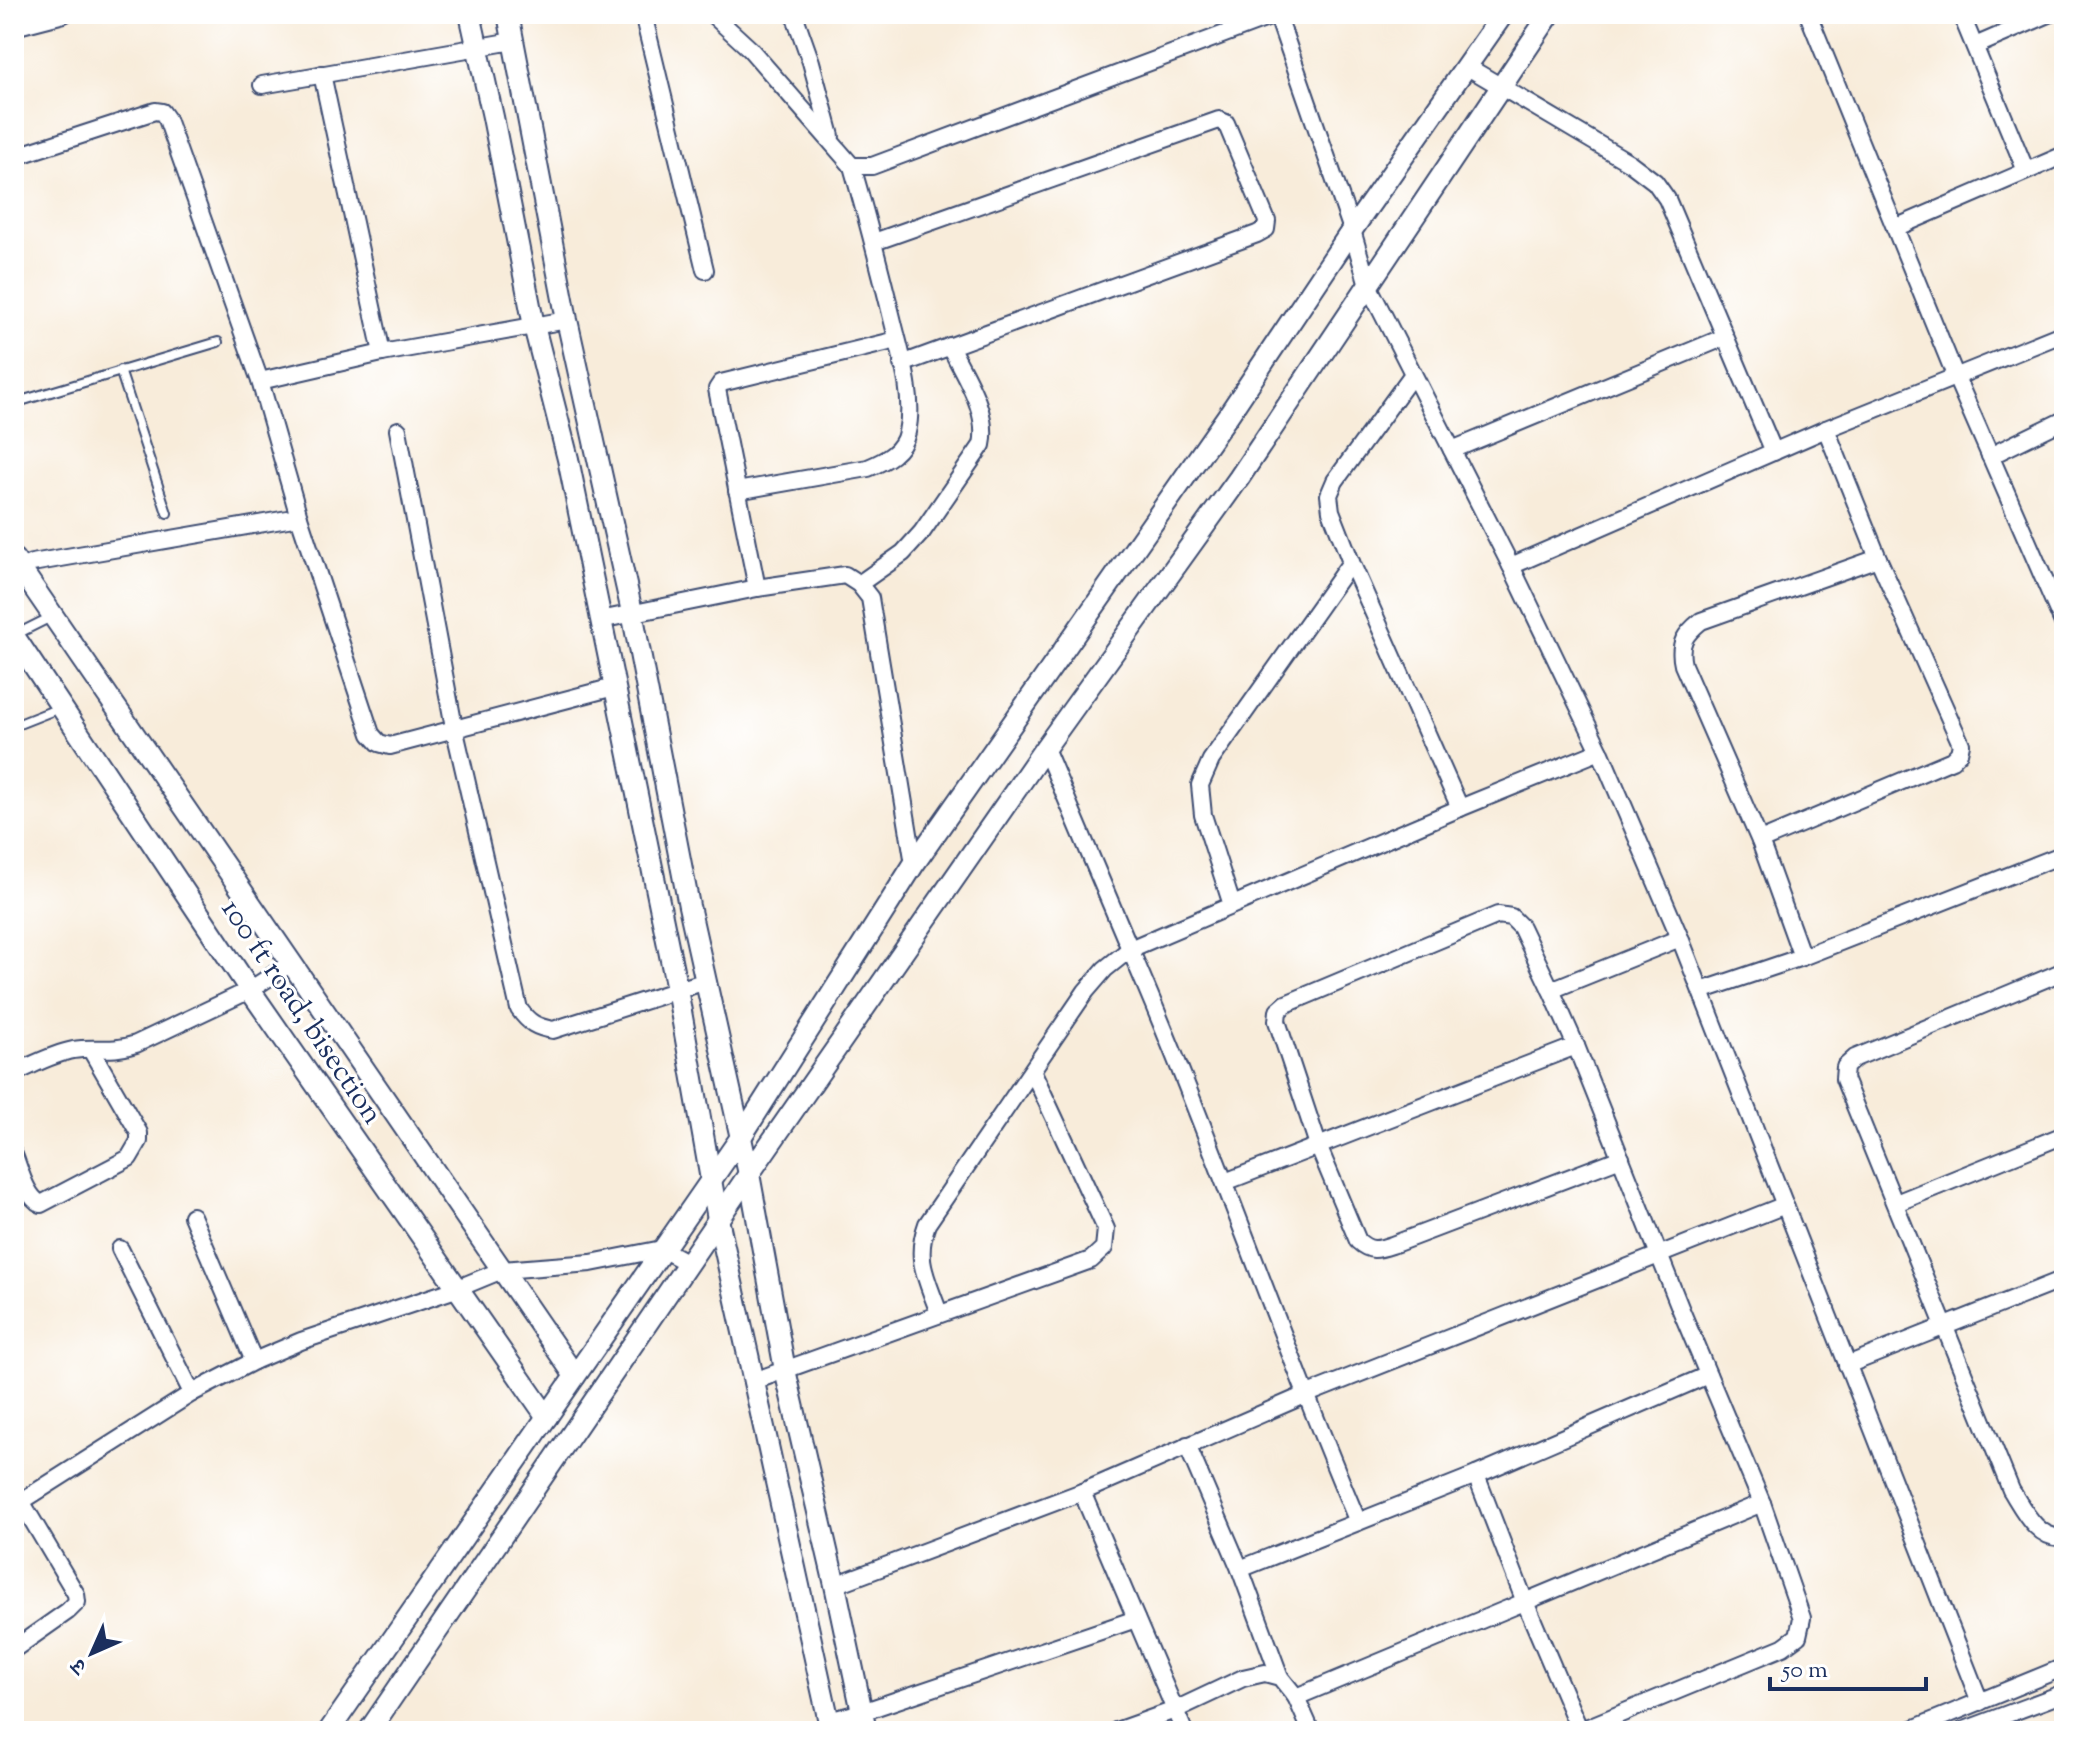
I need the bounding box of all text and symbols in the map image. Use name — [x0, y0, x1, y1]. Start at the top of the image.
street label: 100 ft road, bisection — [209, 891, 393, 1134]
north arrow — [52, 1613, 132, 1693]
scale bar — [1770, 1641, 1926, 1691]
text: उ — [63, 1648, 97, 1682]
text: 50 m — [1780, 1654, 1828, 1688]

